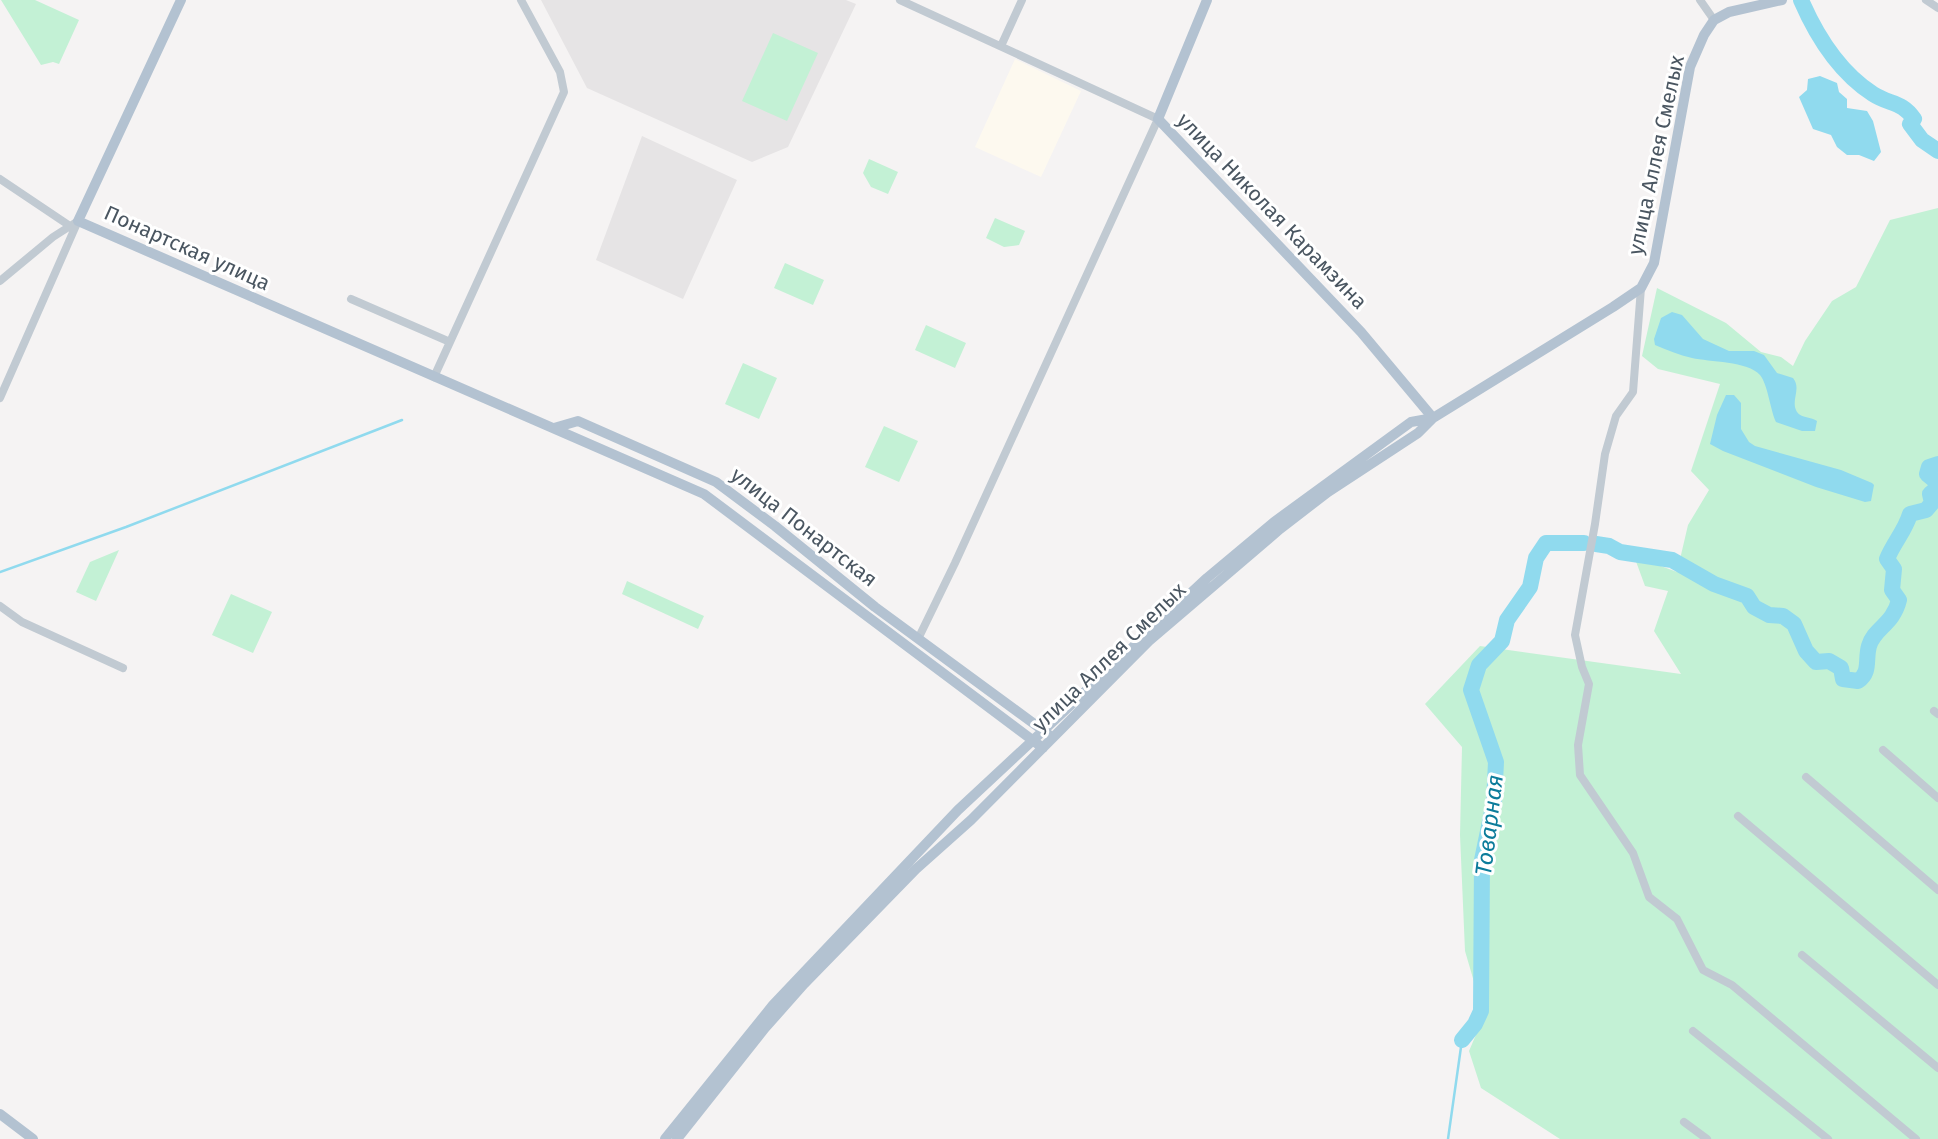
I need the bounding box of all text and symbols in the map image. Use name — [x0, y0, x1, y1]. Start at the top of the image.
street label: улица Аллея Смелых — [1622, 52, 1690, 257]
street label: улица Николая Карамзина — [1171, 107, 1373, 315]
street label: Понартская улица — [100, 200, 274, 296]
street label: улица Понартская — [726, 462, 882, 592]
street label: улица Аллея Смелых — [1027, 576, 1192, 737]
water label: Товарная — [1469, 773, 1509, 877]

